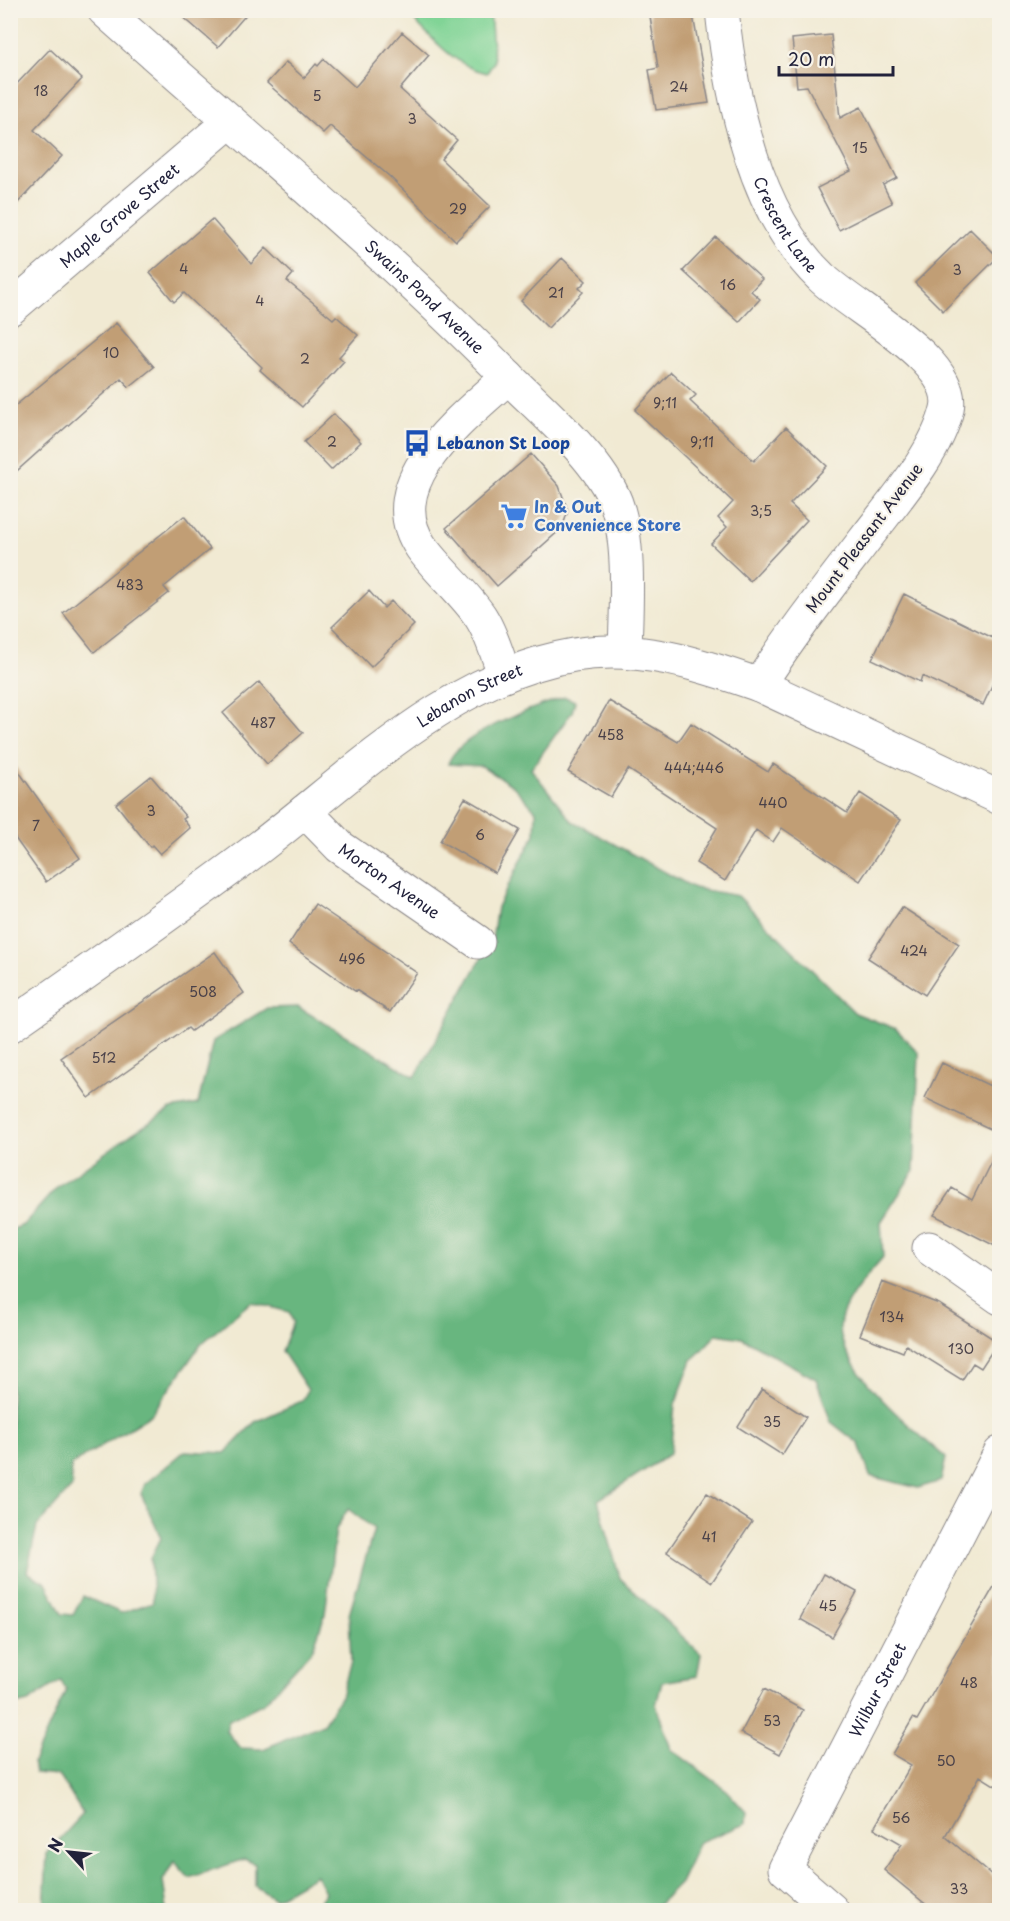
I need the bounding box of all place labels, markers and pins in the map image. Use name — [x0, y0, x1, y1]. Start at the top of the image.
bus stop icon: Lebanon St Loop — [402, 428, 432, 458]
place label: Lebanon St Loop — [437, 430, 570, 454]
place label: In & Out Convenience Store — [534, 494, 681, 536]
supermarket icon: In & Out Convenience Store — [499, 501, 529, 531]

